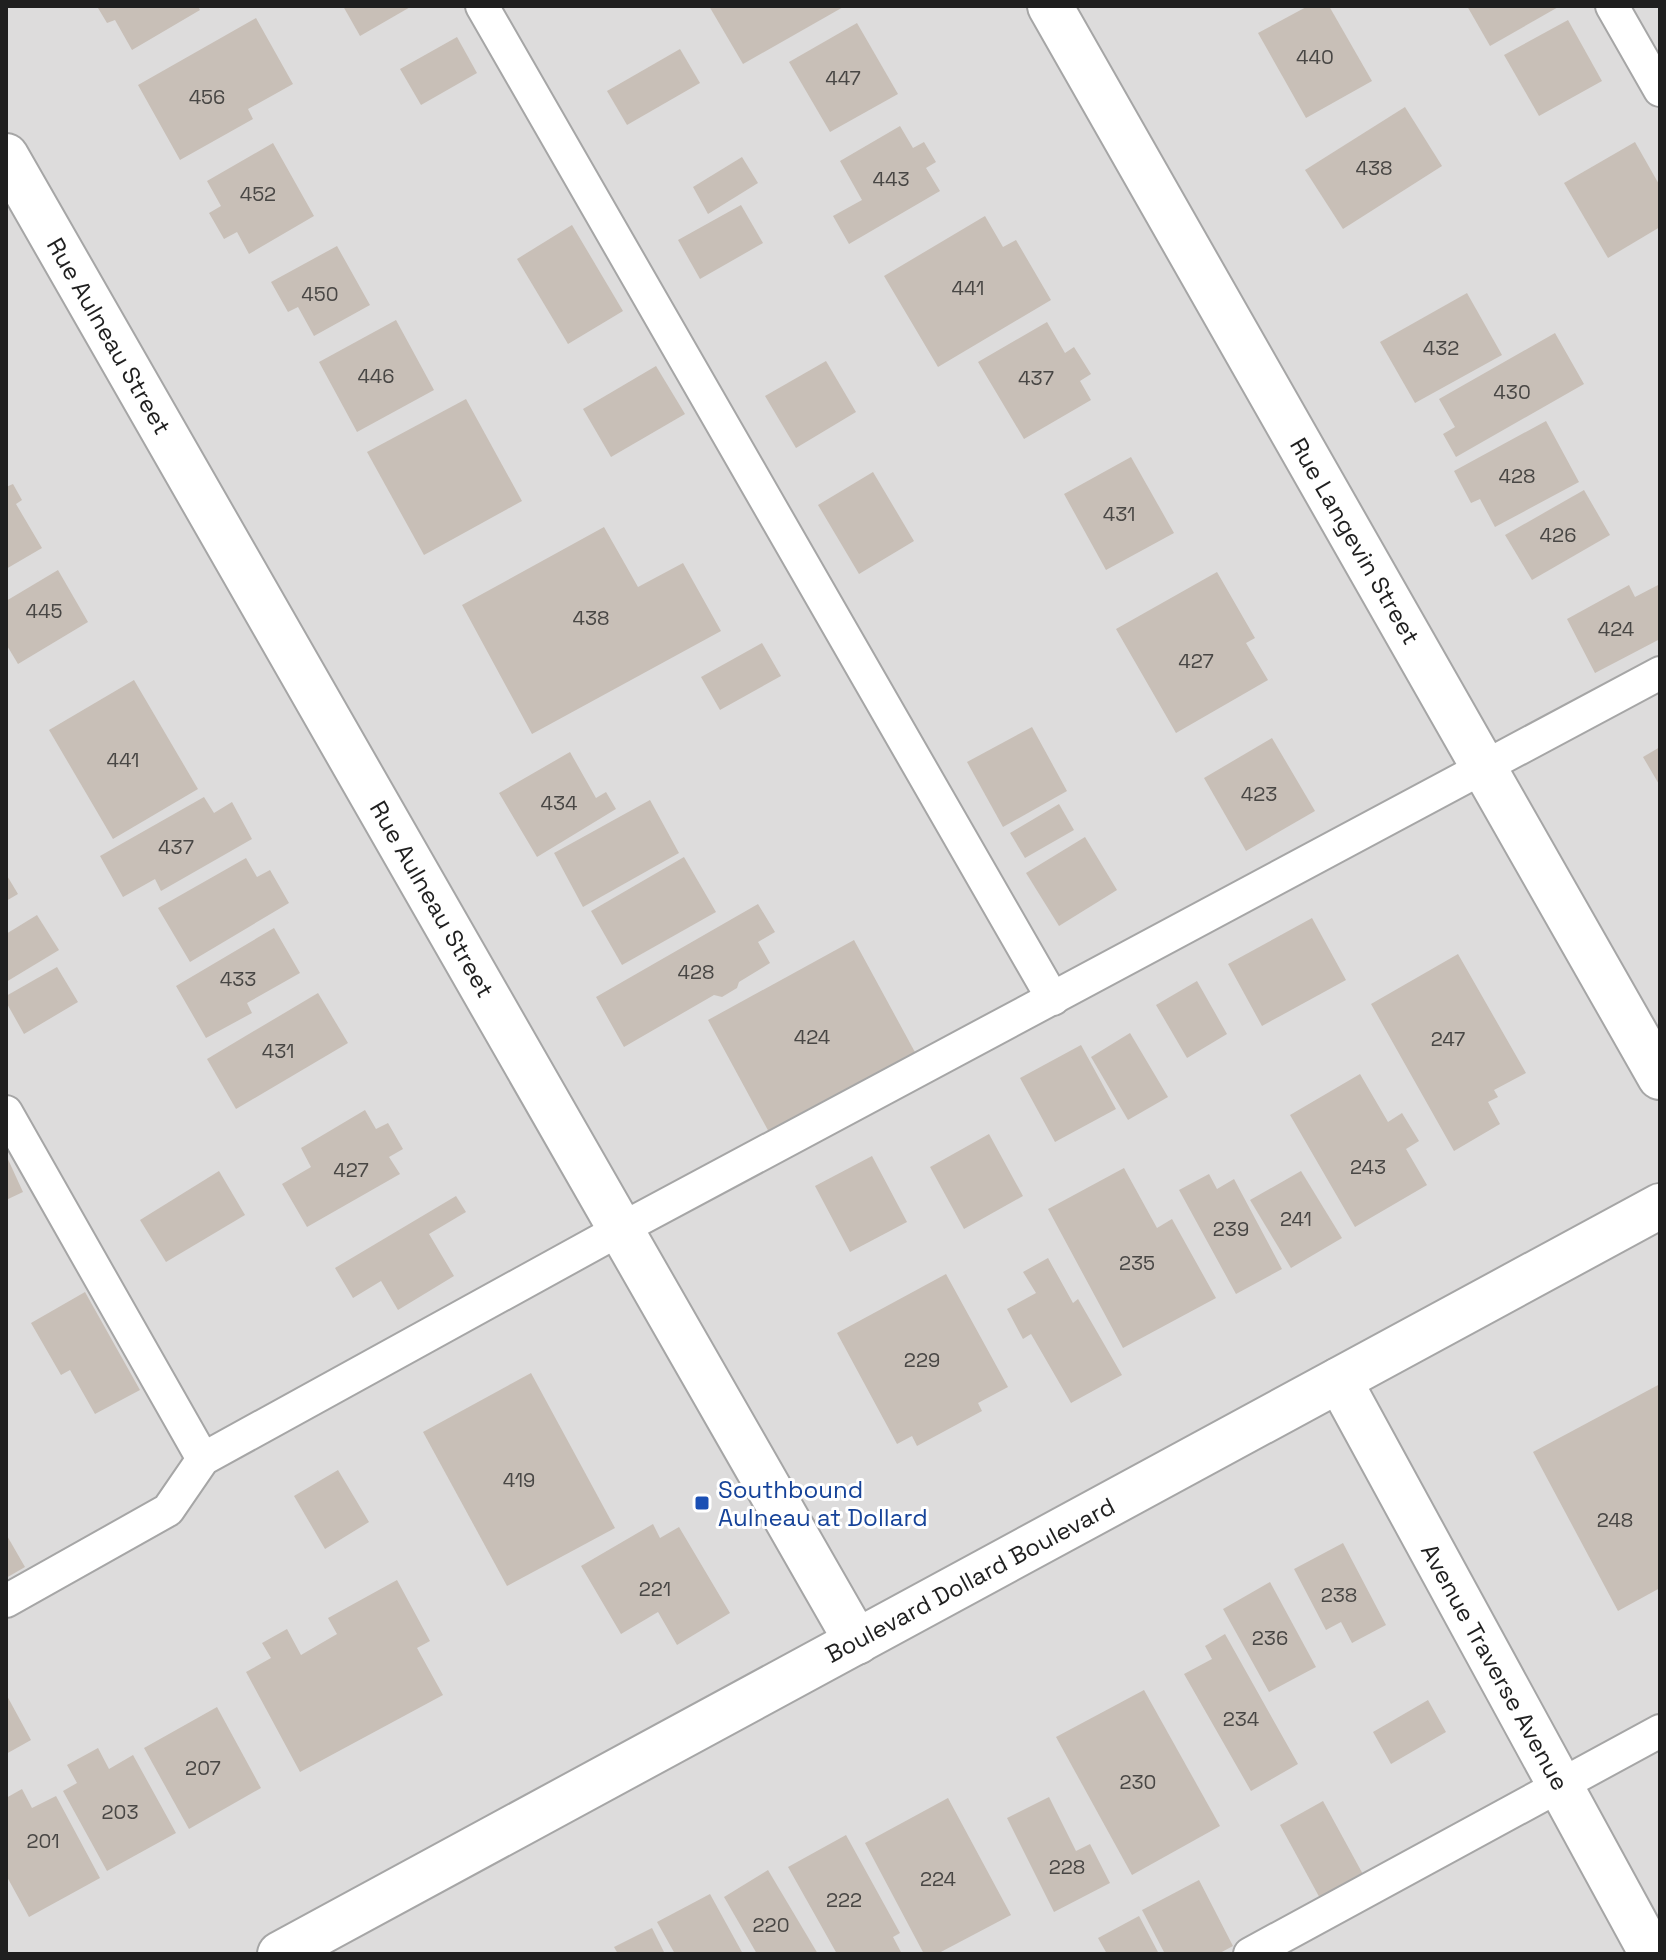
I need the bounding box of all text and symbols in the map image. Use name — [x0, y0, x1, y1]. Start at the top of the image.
house number: 440 — [1296, 44, 1334, 70]
house number: 447 — [825, 65, 861, 91]
house number: 456 — [189, 84, 225, 110]
house number: 438 — [1355, 155, 1393, 181]
house number: 443 — [872, 166, 910, 192]
house number: 452 — [240, 181, 276, 207]
street label: Rue Aulneau Street — [40, 232, 178, 440]
house number: 441 — [952, 275, 984, 301]
house number: 450 — [301, 281, 339, 307]
house number: 432 — [1423, 335, 1459, 361]
house number: 446 — [357, 363, 395, 389]
house number: 437 — [1018, 365, 1054, 391]
house number: 430 — [1493, 379, 1531, 405]
street label: Rue Langevin Street — [1283, 432, 1427, 650]
house number: 428 — [1498, 463, 1536, 489]
house number: 431 — [1103, 501, 1135, 527]
house number: 426 — [1540, 522, 1576, 548]
house number: 445 — [26, 598, 63, 624]
house number: 438 — [572, 605, 610, 631]
house number: 424 — [1598, 616, 1634, 642]
house number: 427 — [1178, 648, 1214, 674]
house number: 441 — [107, 747, 139, 773]
house number: 423 — [1241, 781, 1277, 807]
house number: 434 — [540, 790, 578, 816]
street label: Rue Aulneau Street — [363, 795, 501, 1003]
house number: 437 — [158, 834, 194, 860]
house number: 428 — [677, 959, 715, 985]
house number: 433 — [220, 966, 256, 992]
house number: 424 — [794, 1024, 830, 1050]
house number: 247 — [1431, 1026, 1465, 1052]
house number: 431 — [262, 1038, 294, 1064]
house number: 243 — [1350, 1154, 1386, 1180]
house number: 427 — [333, 1157, 369, 1183]
house number: 241 — [1280, 1206, 1312, 1232]
house number: 239 — [1213, 1216, 1249, 1242]
house number: 235 — [1119, 1250, 1155, 1276]
house number: 229 — [904, 1347, 940, 1373]
house number: 419 — [503, 1467, 535, 1493]
place label: Southbound Aulneau at Dollard — [718, 1474, 928, 1533]
street label: Boulevard Dollard Boulevard — [820, 1490, 1120, 1670]
marker: Southbound Aulneau at Dollard — [693, 1494, 711, 1512]
house number: 248 — [1597, 1507, 1633, 1533]
street label: Avenue Traverse Avenue — [1414, 1538, 1576, 1796]
house number: 221 — [639, 1576, 671, 1602]
house number: 238 — [1321, 1582, 1357, 1608]
house number: 236 — [1252, 1625, 1288, 1651]
house number: 234 — [1223, 1706, 1259, 1732]
house number: 207 — [185, 1755, 221, 1781]
house number: 230 — [1120, 1769, 1156, 1795]
house number: 203 — [102, 1799, 138, 1825]
house number: 201 — [26, 1828, 60, 1854]
house number: 228 — [1049, 1854, 1085, 1880]
house number: 224 — [920, 1866, 956, 1892]
house number: 222 — [826, 1887, 862, 1913]
house number: 220 — [753, 1912, 789, 1938]

